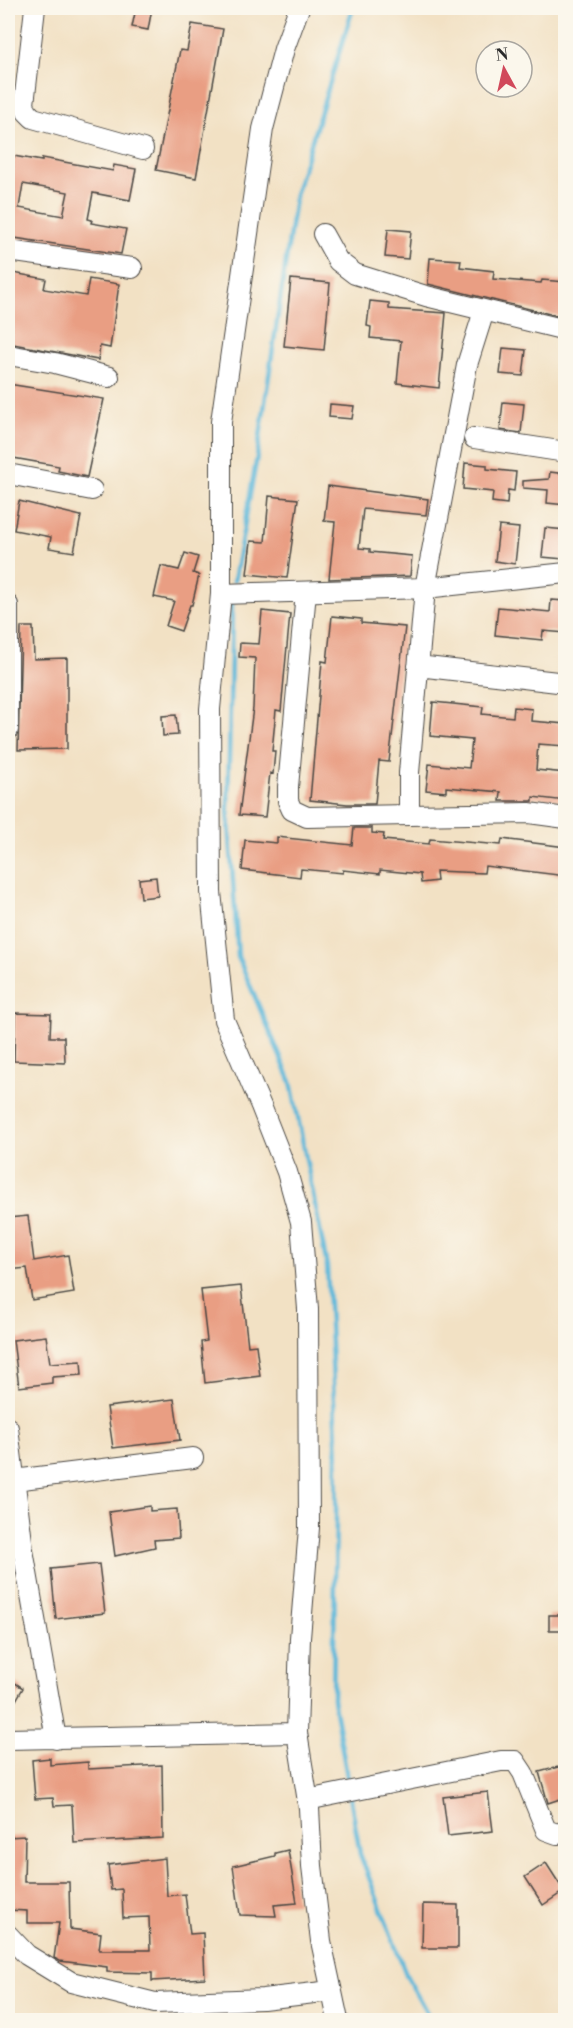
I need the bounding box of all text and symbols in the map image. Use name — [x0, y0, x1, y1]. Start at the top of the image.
north arrow — [474, 39, 534, 99]
text: N — [494, 44, 510, 66]

